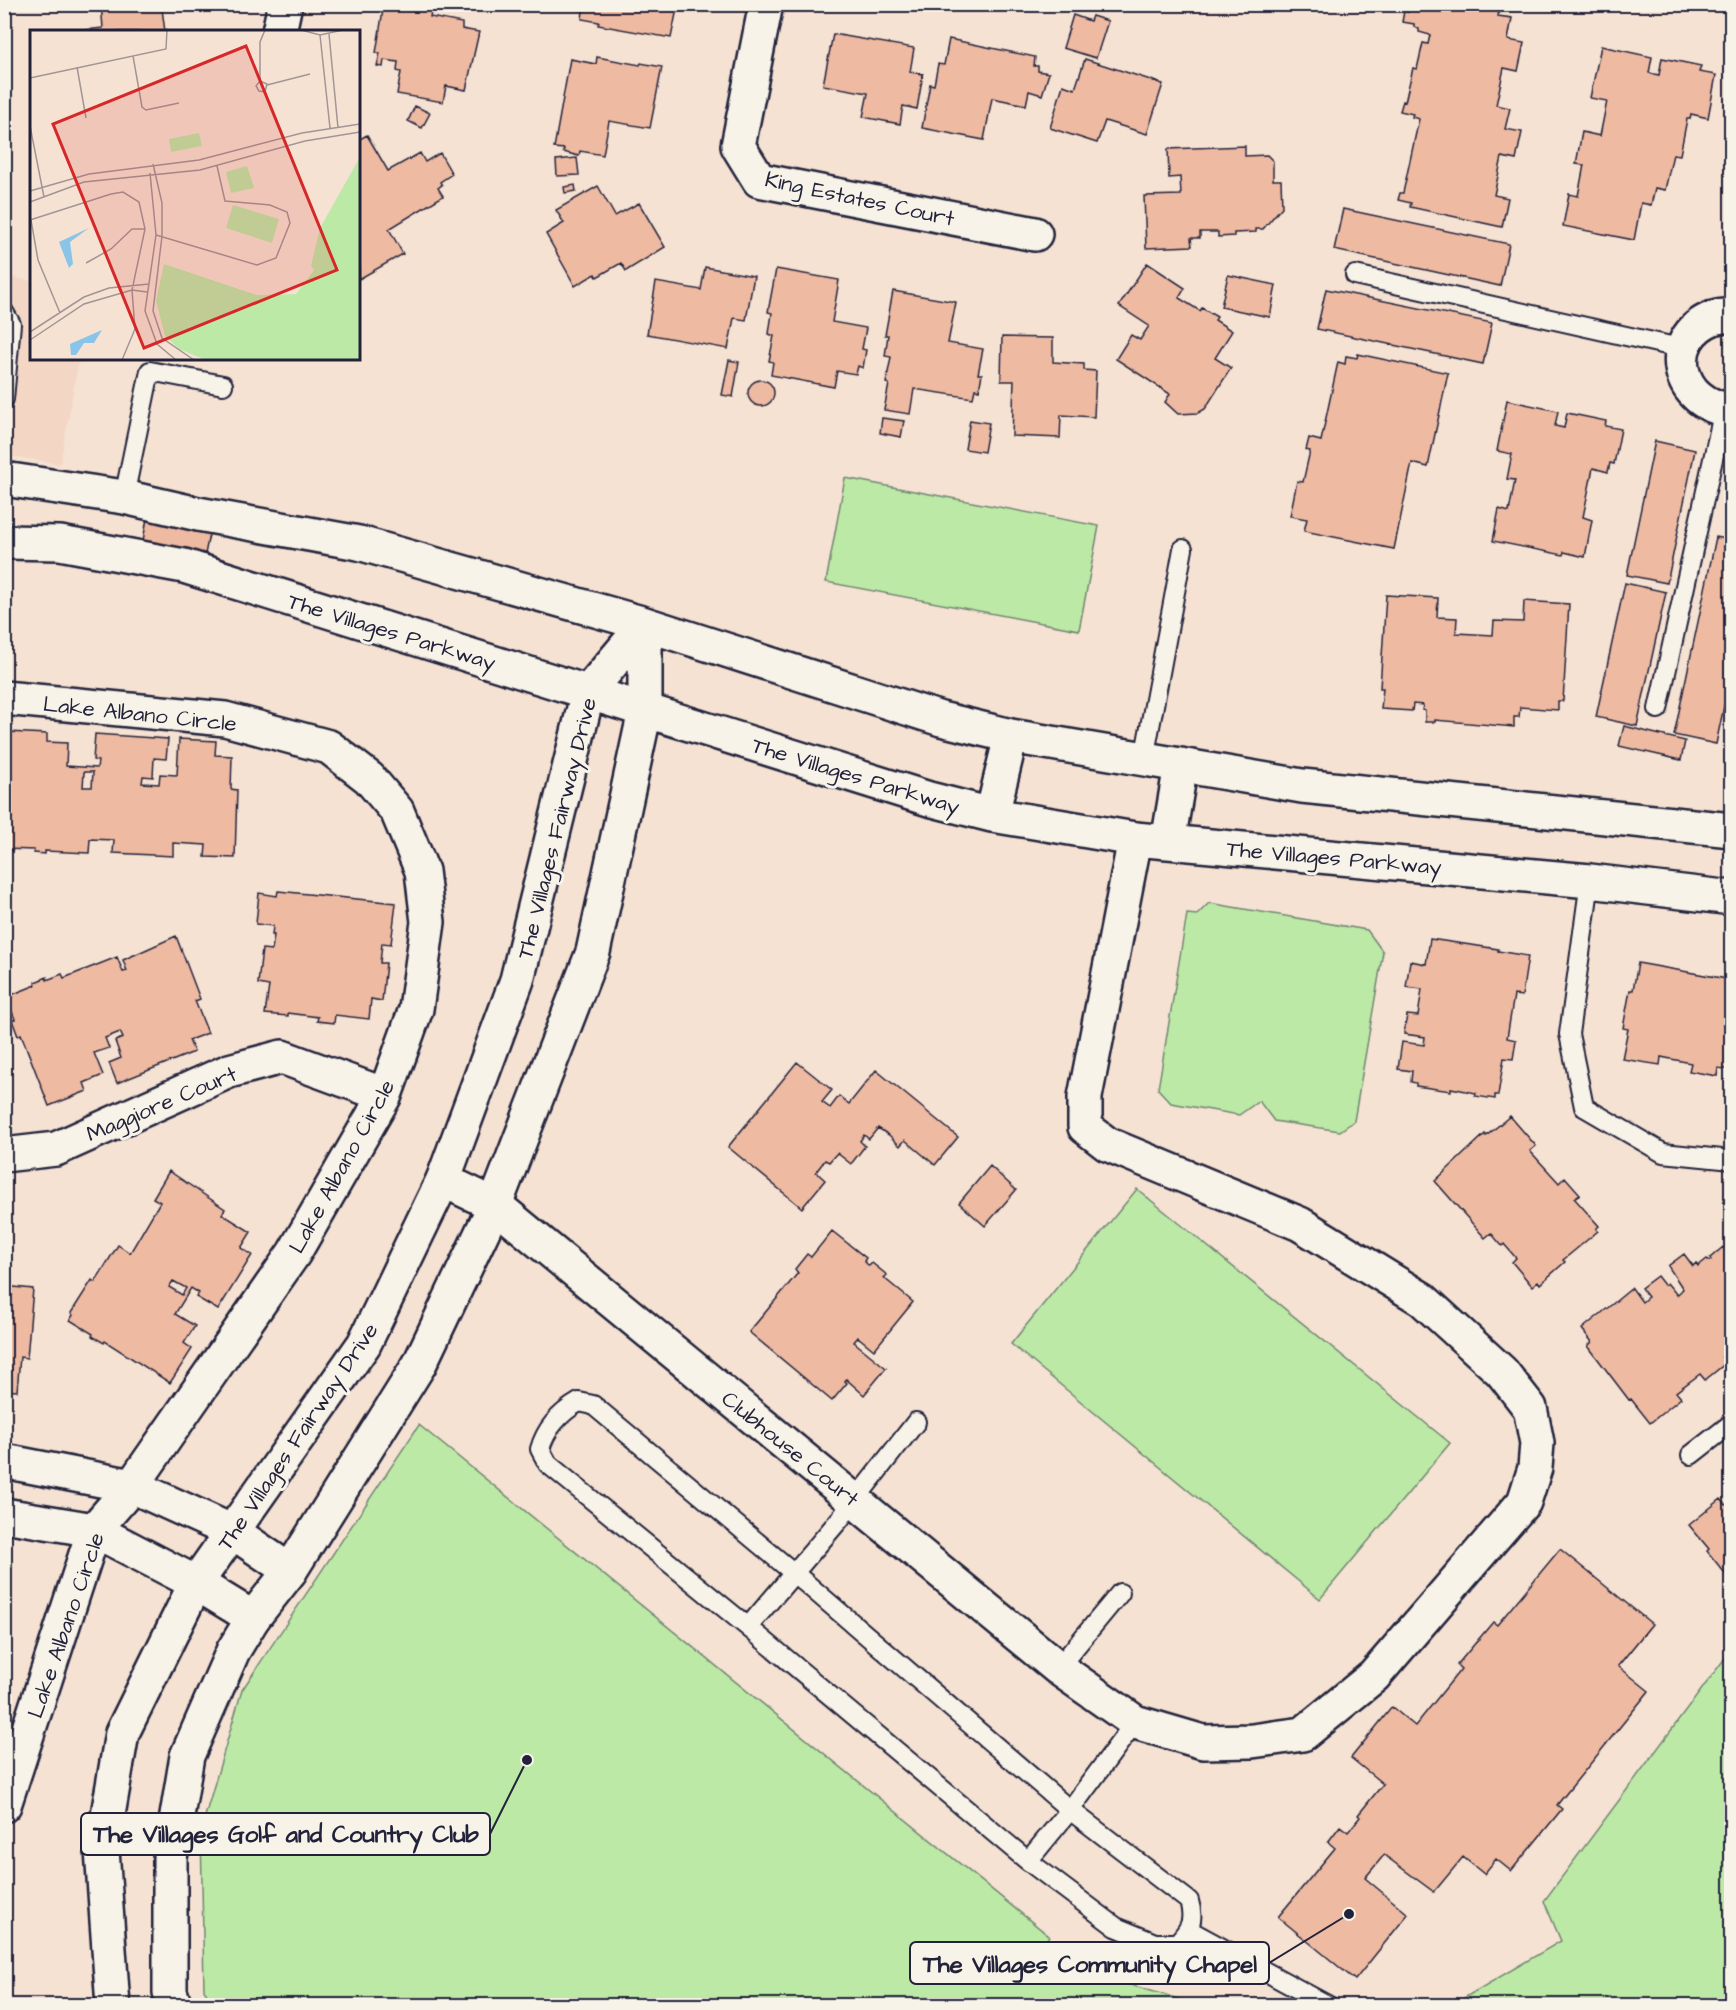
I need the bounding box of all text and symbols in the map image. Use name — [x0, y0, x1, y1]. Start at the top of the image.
inset map — [30, 30, 360, 360]
street label: King Estates Court — [762, 164, 957, 236]
street label: The Villages Parkway — [284, 586, 499, 680]
street label: Lake Albano Circle — [42, 689, 238, 740]
street label: The Villages Fairway Drive — [510, 694, 606, 963]
street label: The Villages Parkway — [748, 730, 963, 824]
street label: The Villages Parkway — [1225, 834, 1443, 884]
street label: Maggiore Court — [82, 1059, 242, 1151]
street label: Lake Albano Circle — [282, 1074, 403, 1259]
street label: The Villages Fairway Drive — [210, 1317, 387, 1557]
street label: Clubhouse Court — [715, 1384, 866, 1514]
street label: Lake Albano Circle — [20, 1529, 113, 1722]
callout: The Villages Golf and Country Club — [81, 1813, 490, 1855]
text: The Villages Golf and Country Club — [92, 1818, 479, 1854]
callout: The Villages Community Chapel — [910, 1942, 1269, 1984]
text: The Villages Community Chapel — [922, 1948, 1257, 1984]

